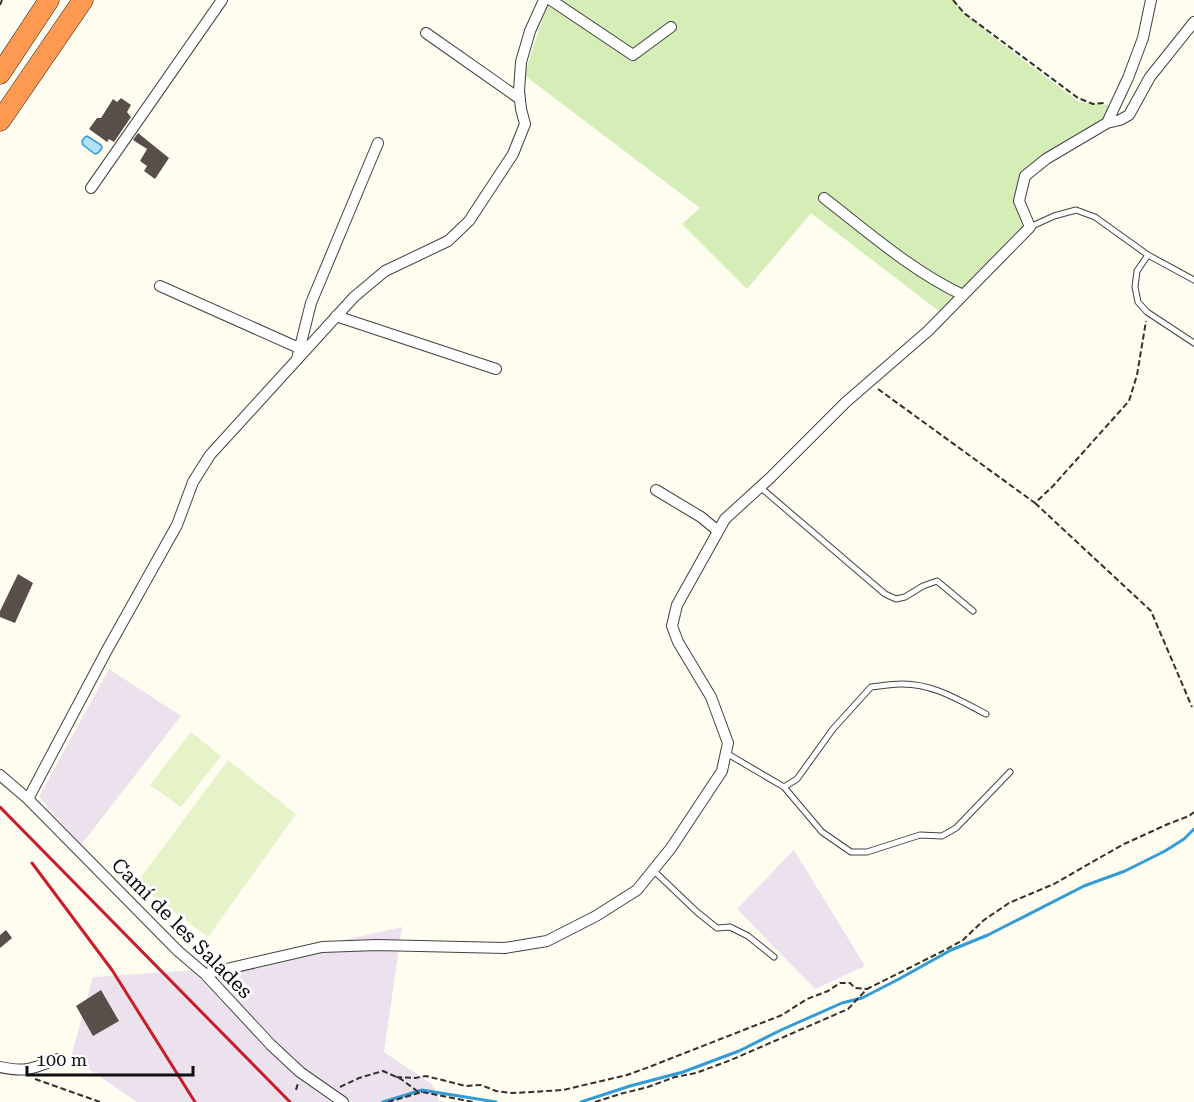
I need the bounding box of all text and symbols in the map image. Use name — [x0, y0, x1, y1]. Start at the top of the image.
street label: Camí de les Salades — [107, 853, 257, 1003]
scale bar — [27, 1039, 194, 1077]
text: 100 m — [36, 1049, 87, 1070]

